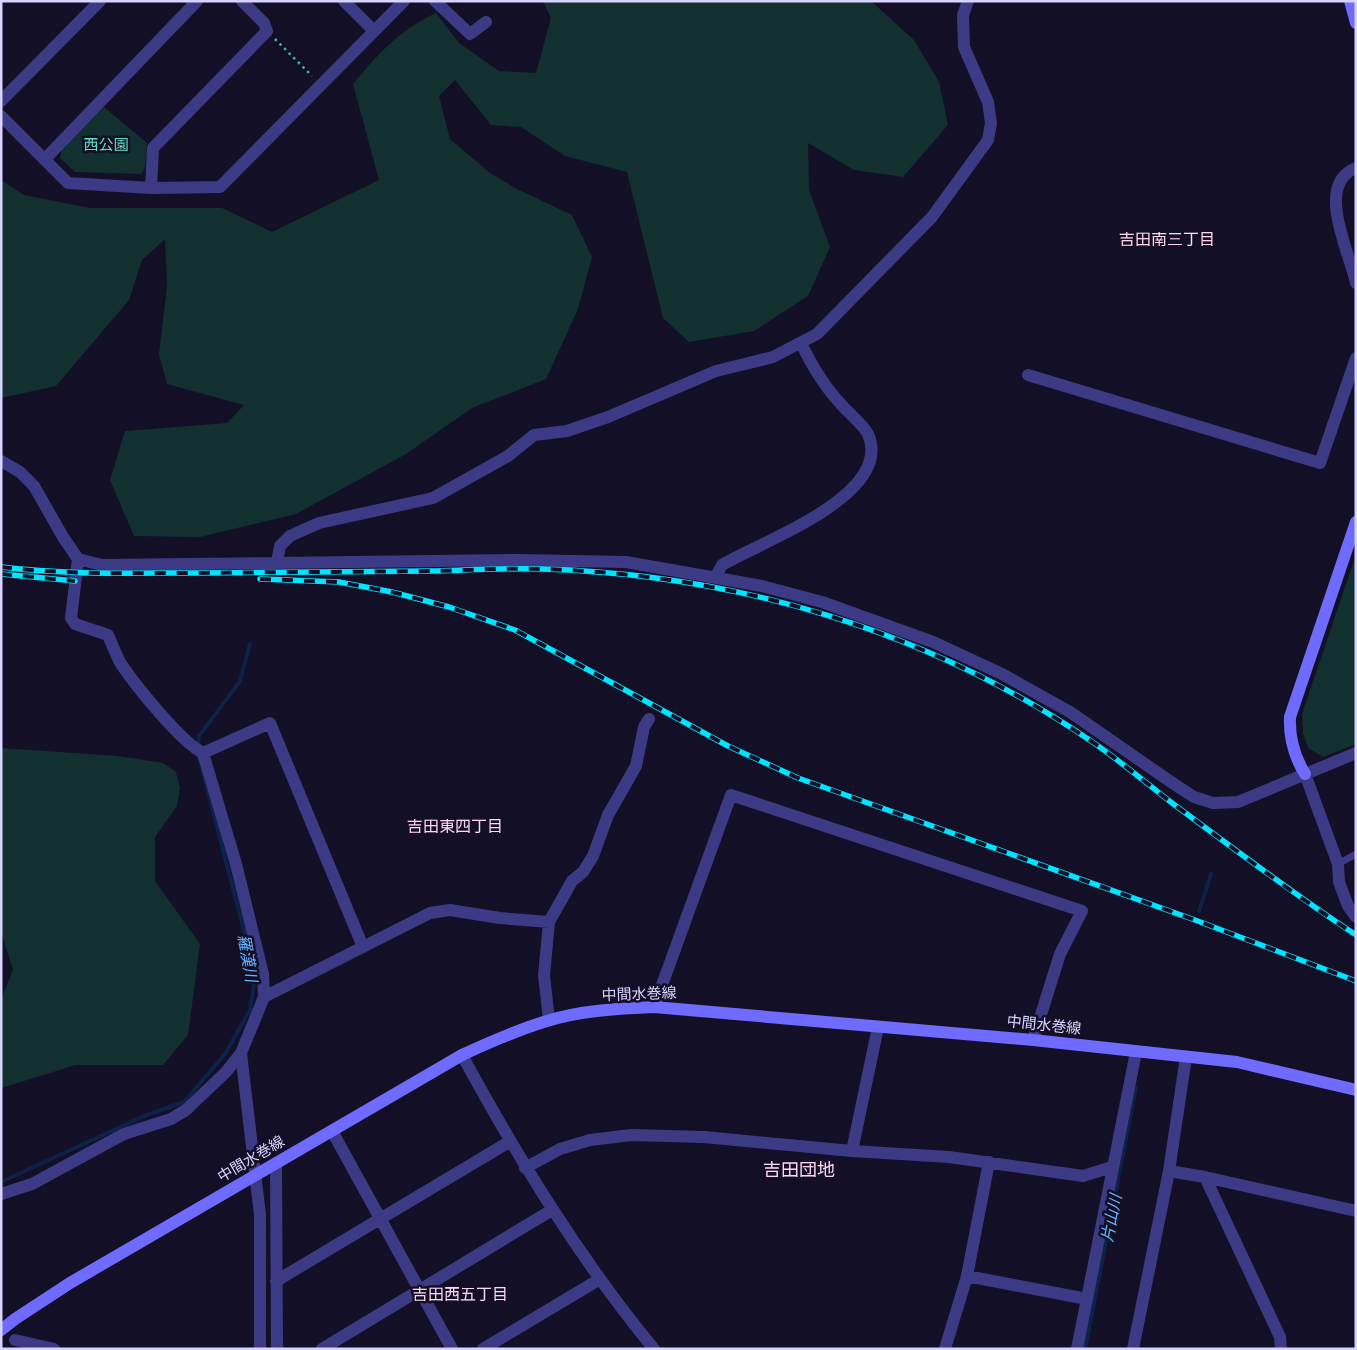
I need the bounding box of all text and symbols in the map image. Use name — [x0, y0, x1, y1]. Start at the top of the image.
park label: 西公園 — [83, 134, 129, 154]
district label: 吉田南三丁目 — [1119, 228, 1215, 250]
district label: 吉田東四丁目 — [407, 815, 503, 837]
water label: 羅漢川 — [233, 932, 263, 986]
street label: 中間水巻線 — [601, 982, 677, 1004]
street label: 中間水巻線 — [1006, 1010, 1082, 1038]
street label: 中間水巻線 — [213, 1130, 288, 1186]
district label: 吉田団地 — [763, 1157, 835, 1181]
water label: 片山川 — [1096, 1190, 1127, 1244]
district label: 吉田西五丁目 — [412, 1283, 508, 1305]

